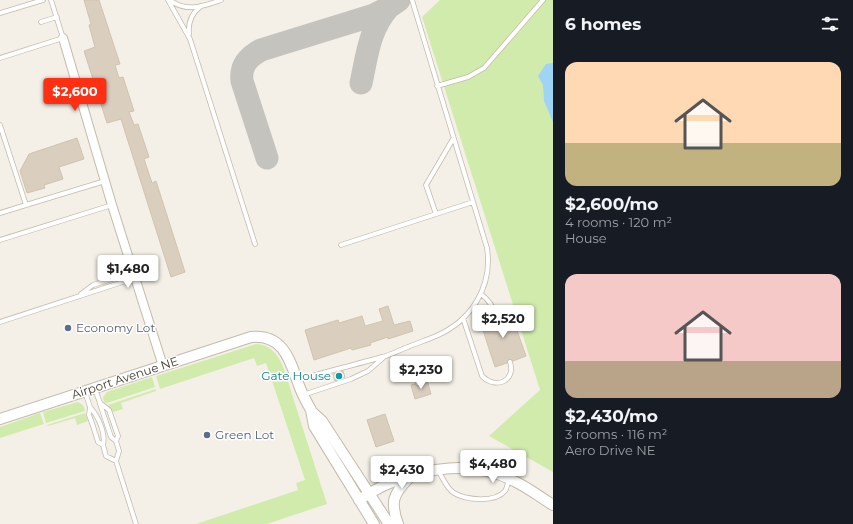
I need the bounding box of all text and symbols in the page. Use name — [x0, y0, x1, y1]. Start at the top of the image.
icon: filters — [819, 13, 841, 35]
text: 6 homes — [565, 14, 641, 34]
pin: $2,600 — [42, 78, 108, 112]
text: $2,600 — [52, 83, 98, 99]
icon: home — [667, 88, 739, 160]
text: $2,600/mo — [565, 194, 658, 214]
text: 4 rooms · 120 m² — [565, 214, 672, 230]
text: House — [565, 230, 607, 246]
pin: $1,480 — [95, 255, 161, 289]
text: $1,480 — [106, 260, 150, 276]
icon: home — [667, 300, 739, 372]
pin: $2,520 — [470, 305, 536, 339]
text: $2,520 — [481, 310, 525, 326]
place label: Economy Lot — [76, 320, 155, 335]
marker: Economy Lot — [63, 323, 73, 333]
street label: Airport Avenue NE — [70, 353, 180, 402]
pin: $2,230 — [388, 356, 454, 390]
text: $2,230 — [399, 361, 443, 377]
place label: Gate House — [261, 368, 331, 383]
marker: Gate House — [334, 371, 344, 381]
text: $2,430/mo — [565, 406, 658, 426]
text: 3 rooms · 116 m² — [565, 426, 667, 442]
place label: Green Lot — [215, 427, 274, 442]
marker: Green Lot — [202, 430, 212, 440]
text: Aero Drive NE — [565, 442, 655, 458]
pin: $4,480 — [460, 450, 526, 484]
text: $4,480 — [469, 455, 517, 471]
pin: $2,430 — [369, 456, 435, 490]
text: $2,430 — [380, 461, 424, 477]

